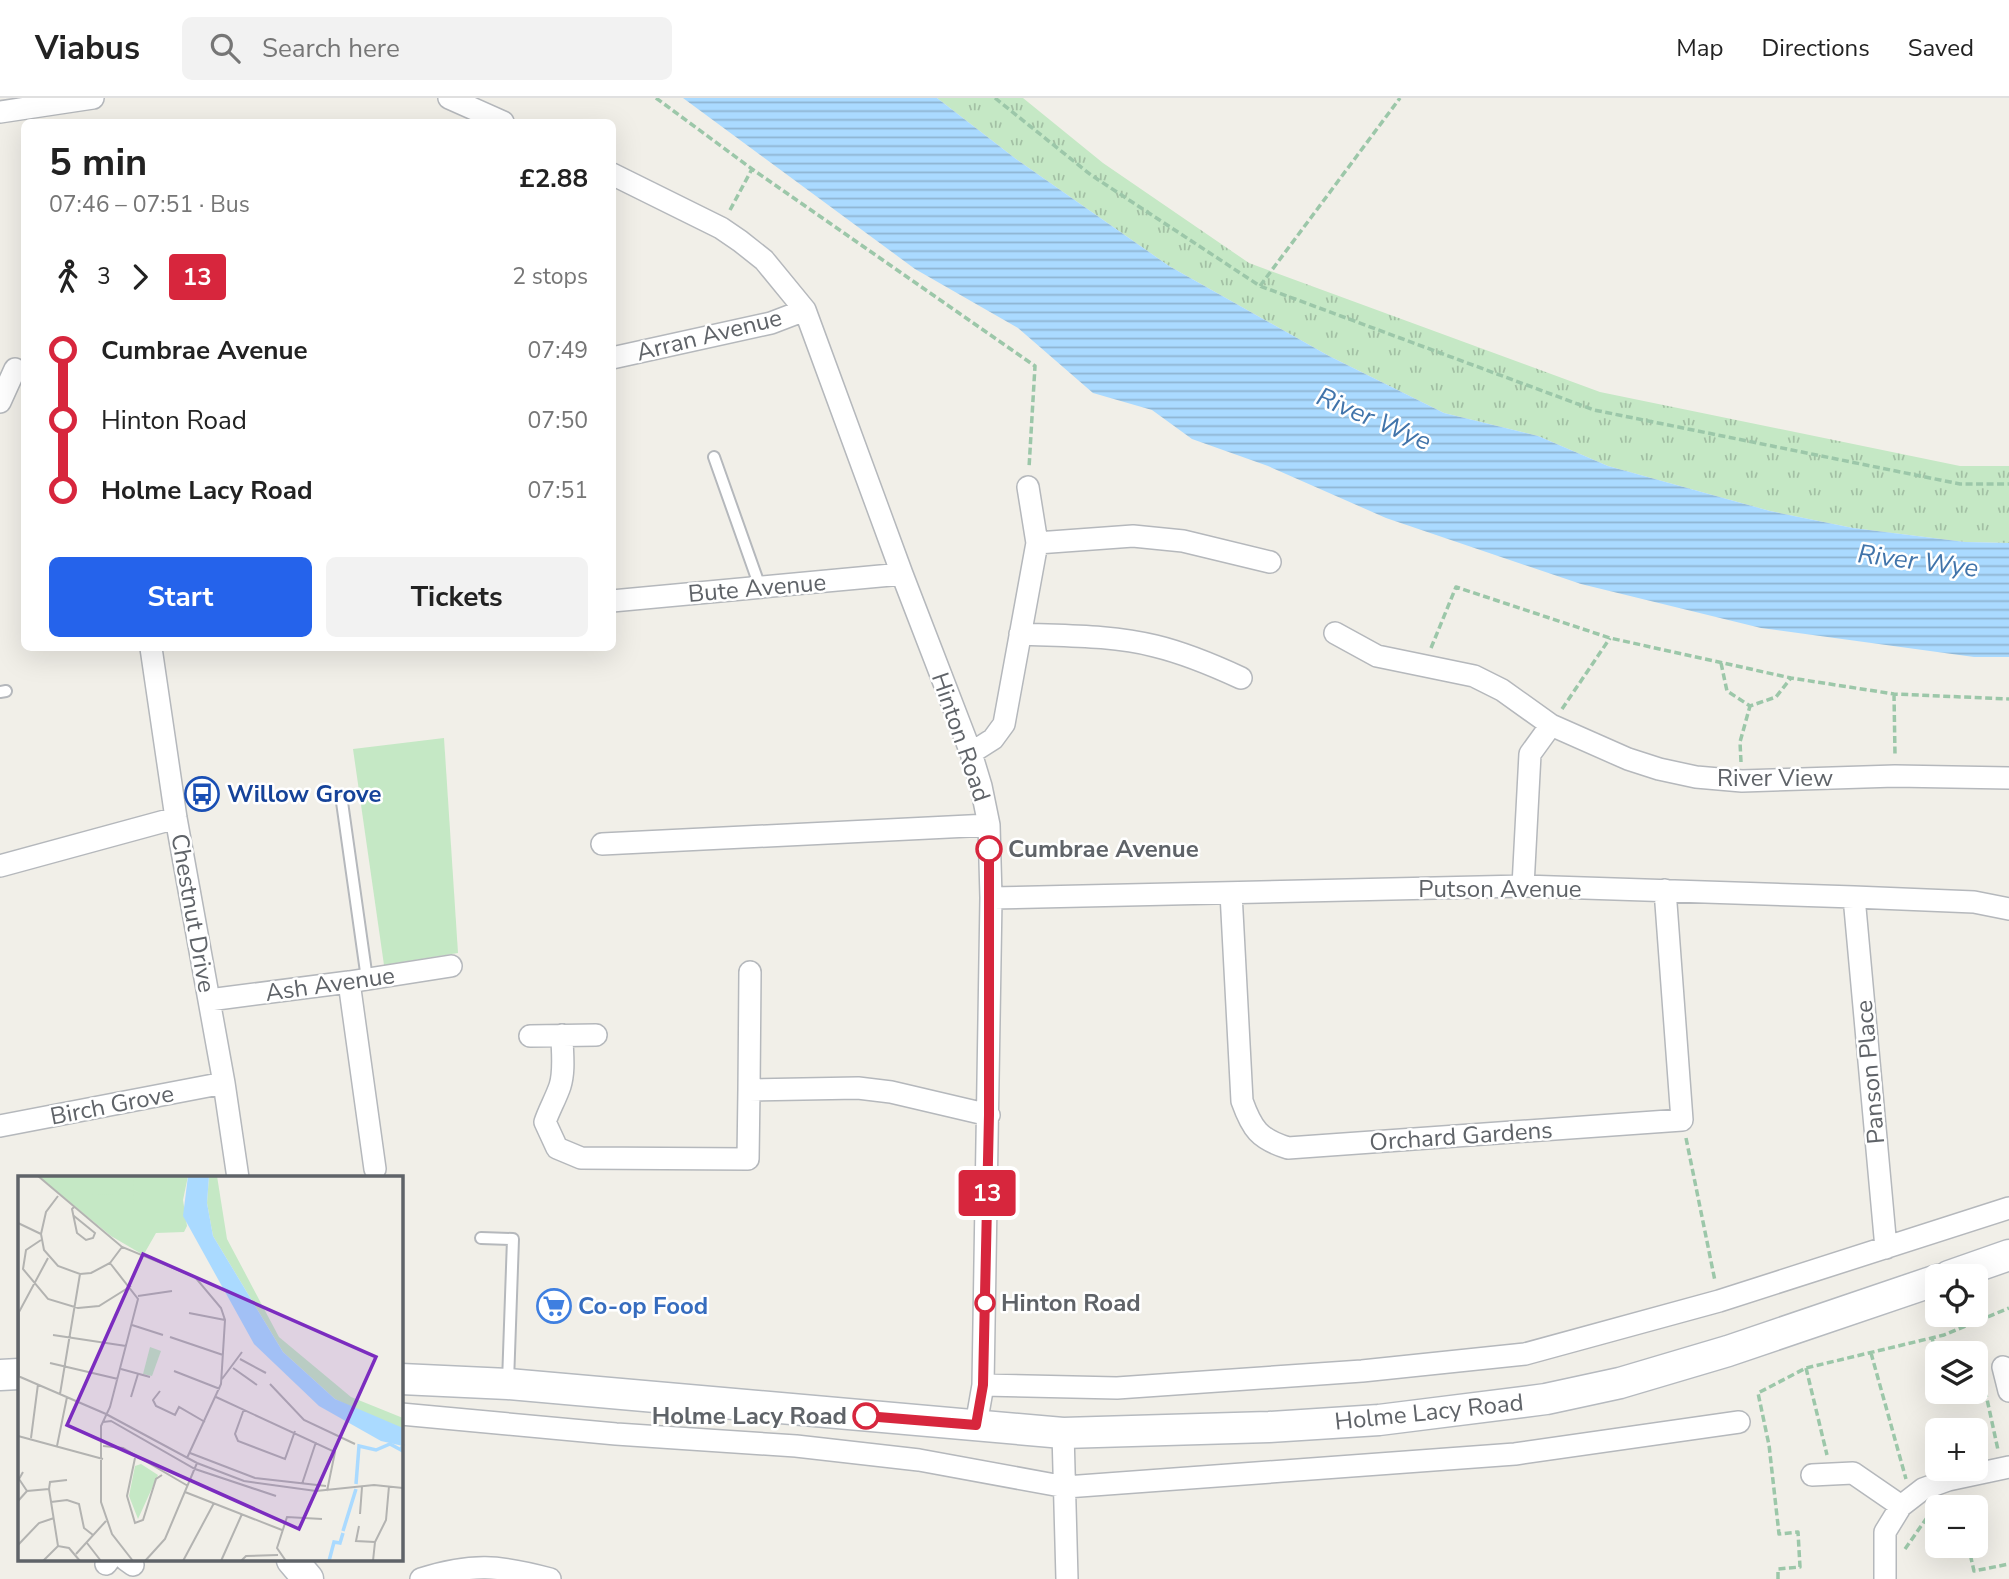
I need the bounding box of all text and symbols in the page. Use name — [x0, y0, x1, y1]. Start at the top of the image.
search box — [182, 17, 672, 80]
text: Viabus — [35, 26, 140, 71]
icon: search — [206, 29, 244, 67]
text: Search here — [262, 31, 400, 66]
text: Map — [1676, 32, 1723, 64]
text: Directions — [1761, 32, 1870, 64]
text: Saved — [1908, 32, 1974, 64]
text: 5 min — [49, 137, 147, 188]
text: £2.88 — [519, 161, 588, 196]
text: 07:46 – 07:51 · Bus — [49, 189, 250, 220]
icon: walk — [49, 258, 87, 296]
icon: forward — [121, 258, 159, 296]
text: 3 — [97, 261, 111, 292]
text: 13 — [183, 261, 212, 293]
text: 2 stops — [512, 261, 588, 292]
street label: Arran Avenue — [633, 301, 785, 369]
text: Cumbrae Avenue — [101, 333, 308, 368]
text: 07:49 — [528, 335, 588, 366]
water label: River Wye — [1311, 379, 1437, 459]
text: Hinton Road — [101, 403, 247, 438]
text: 07:50 — [528, 405, 588, 436]
text: Holme Lacy Road — [101, 473, 313, 508]
text: 07:51 — [528, 475, 588, 506]
water label: River Wye — [1856, 536, 1981, 586]
button: Start — [49, 557, 312, 637]
button: Tickets — [326, 557, 588, 637]
street label: Bute Avenue — [687, 566, 827, 610]
street label: Hinton Road — [924, 668, 998, 806]
street label: River View — [1717, 762, 1833, 794]
bus stop icon: Willow Grove — [183, 775, 221, 813]
place label: Willow Grove — [227, 778, 381, 810]
street label: Chestnut Drive — [163, 831, 223, 995]
place label: Cumbrae Avenue — [1008, 833, 1199, 865]
marker: Cumbrae Avenue — [976, 836, 1002, 862]
street label: Putson Avenue — [1418, 873, 1582, 905]
street label: Ash Avenue — [263, 959, 397, 1009]
street label: Panson Place — [1848, 999, 1892, 1145]
street label: Birch Grove — [48, 1077, 176, 1133]
street label: Orchard Gardens — [1368, 1114, 1554, 1158]
line badge: 13 — [956, 1170, 1018, 1216]
inset map — [18, 1176, 402, 1562]
text: 13 — [973, 1177, 1001, 1209]
map controls — [1925, 1264, 1988, 1558]
button: locate — [1925, 1264, 1988, 1327]
supermarket icon: Co-op Food — [535, 1287, 573, 1325]
place label: Hinton Road — [1001, 1287, 1141, 1319]
place label: Co-op Food — [578, 1290, 708, 1322]
marker: Hinton Road — [975, 1293, 995, 1313]
button: layers — [1925, 1341, 1988, 1404]
street label: Holme Lacy Road — [1333, 1386, 1525, 1438]
place label: Holme Lacy Road — [652, 1400, 847, 1432]
marker: Holme Lacy Road — [853, 1403, 879, 1429]
button: + — [1925, 1418, 1988, 1481]
button: − — [1925, 1495, 1988, 1558]

